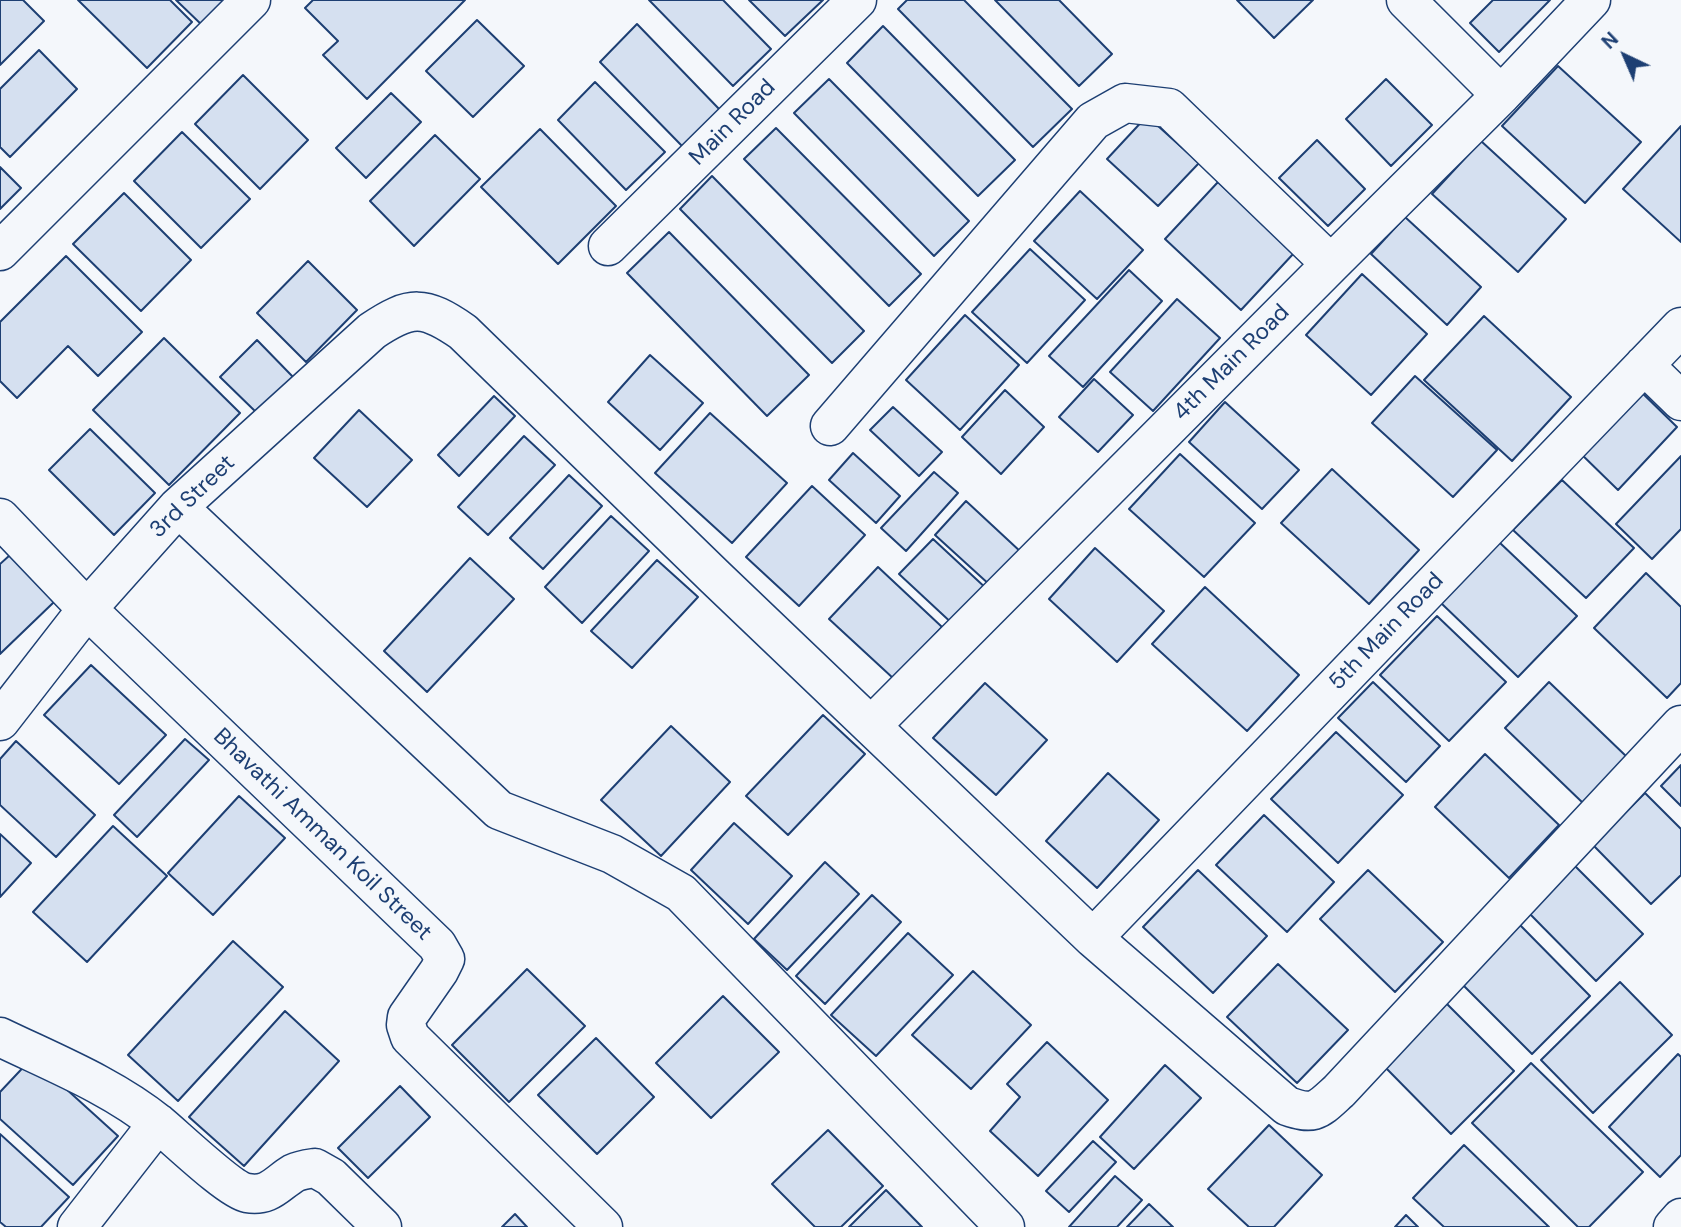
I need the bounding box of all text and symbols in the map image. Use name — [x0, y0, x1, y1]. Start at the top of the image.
north arrow — [1590, 21, 1660, 91]
text: N — [1596, 27, 1624, 54]
street label: Main Road — [684, 74, 782, 172]
street label: 4th Main Road — [1168, 299, 1296, 427]
street label: 3rd Street — [145, 450, 241, 544]
street label: 5th Main Road — [1324, 568, 1450, 696]
street label: Bhavathi Amman Koil Street — [207, 723, 437, 947]

